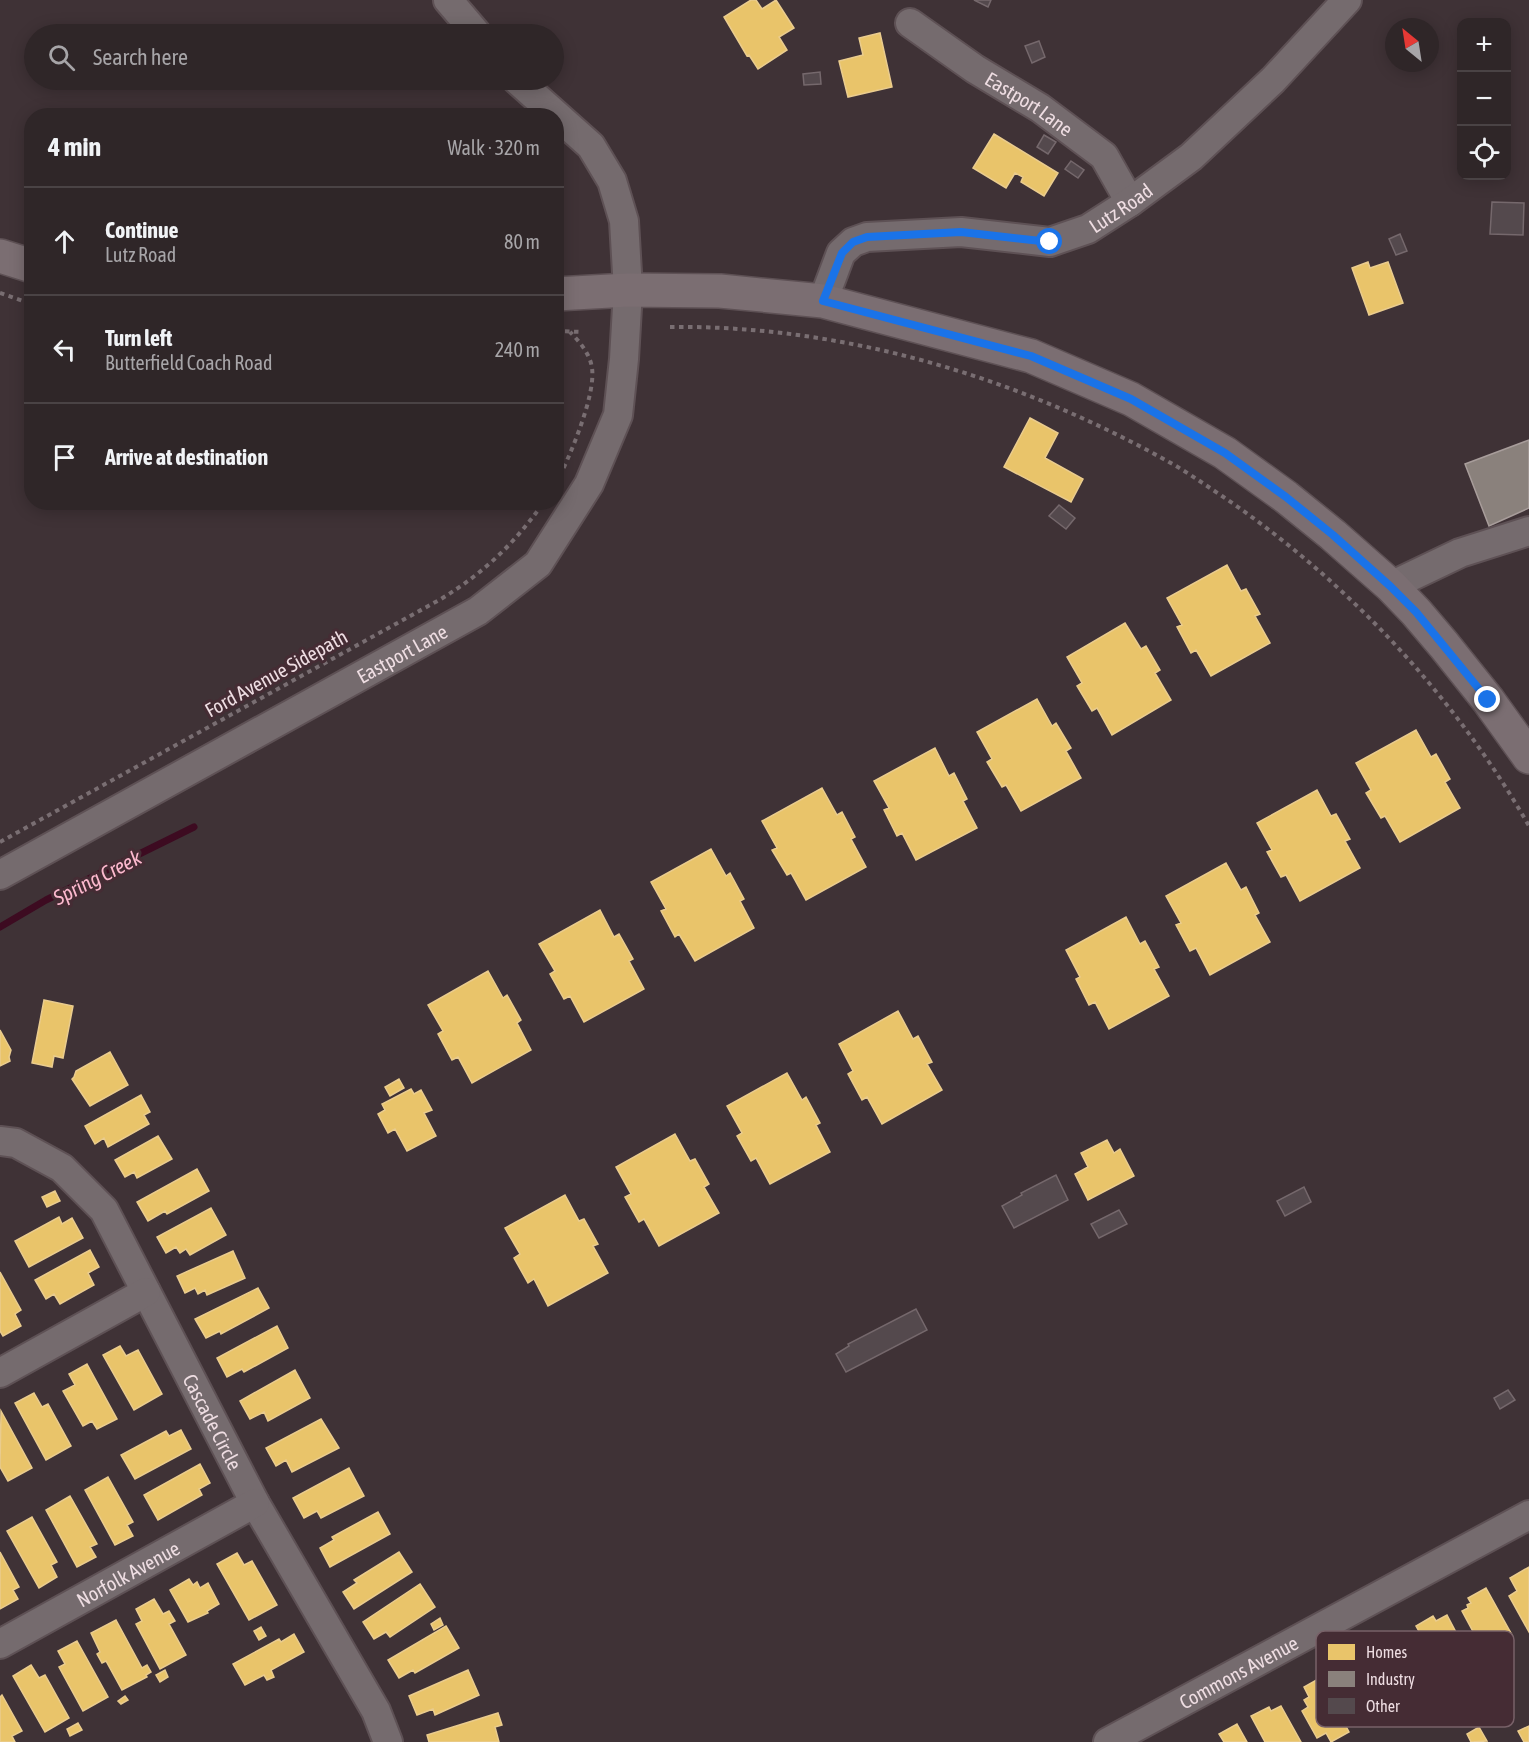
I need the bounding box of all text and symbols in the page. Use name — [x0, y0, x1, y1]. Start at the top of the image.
north arrow — [1385, 18, 1439, 72]
map controls — [1457, 18, 1511, 180]
button: + — [1457, 18, 1511, 72]
search box — [24, 24, 564, 90]
icon: search — [45, 41, 78, 74]
text: Search here — [93, 44, 188, 70]
street label: Eastport Lane — [982, 67, 1078, 140]
button: − — [1457, 72, 1511, 126]
button: locate — [1457, 126, 1511, 180]
text: 4 min — [48, 132, 101, 162]
text: Walk · 320 m — [448, 136, 540, 159]
street label: Lutz Road — [1084, 178, 1157, 237]
text: Continue — [105, 217, 179, 243]
icon: ahead — [48, 225, 81, 258]
route start — [1036, 228, 1062, 254]
text: 80 m — [504, 230, 540, 253]
text: Lutz Road — [105, 243, 176, 266]
text: Turn left — [105, 325, 172, 351]
icon: left — [48, 333, 81, 366]
text: 240 m — [495, 338, 540, 361]
text: Butterfield Coach Road — [105, 351, 272, 374]
icon: arrive — [48, 441, 81, 474]
text: Arrive at destination — [105, 444, 268, 470]
street label: Eastport Lane — [353, 619, 451, 687]
street label: Ford Avenue Sidepath — [201, 624, 351, 722]
route end — [1474, 686, 1500, 712]
water label: Spring Creek — [48, 844, 146, 910]
street label: Cascade Circle — [179, 1370, 247, 1473]
street label: Norfolk Avenue — [72, 1536, 183, 1611]
street label: Commons Avenue — [1175, 1630, 1302, 1713]
legend — [1316, 1631, 1514, 1727]
text: Homes — [1366, 1643, 1408, 1661]
text: Industry — [1366, 1670, 1415, 1689]
text: Other — [1366, 1697, 1400, 1715]

